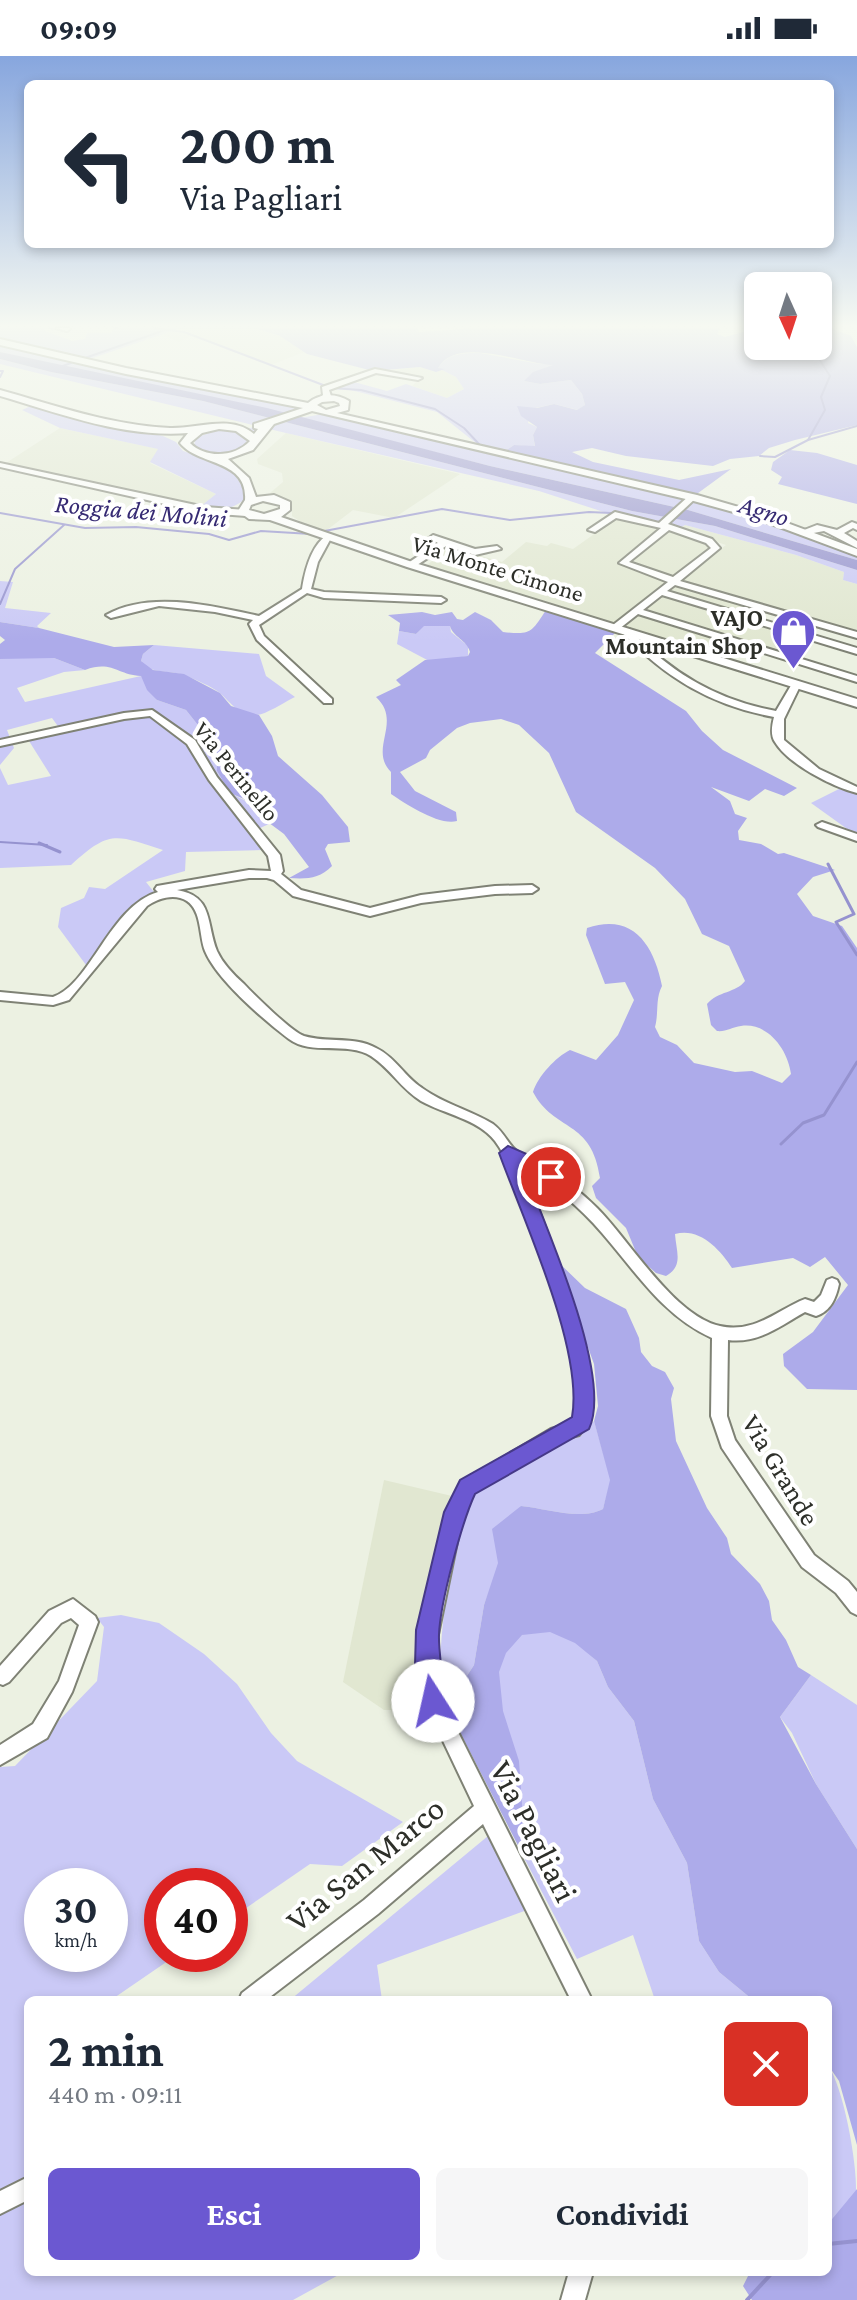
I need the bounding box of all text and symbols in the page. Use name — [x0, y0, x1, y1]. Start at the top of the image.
text: 09:09 — [40, 12, 118, 45]
icon: left — [48, 112, 152, 216]
text: 200 m — [180, 113, 335, 175]
text: Via Pagliari — [180, 178, 342, 218]
north arrow — [744, 272, 832, 360]
map controls — [744, 272, 832, 360]
water label: Roggia dei Molini — [54, 489, 228, 533]
water label: Agno — [734, 489, 792, 532]
street label: Via Monte Cimone — [409, 529, 587, 607]
place label: VAJO Mountain Shop — [605, 604, 763, 659]
shop icon: VAJO Mountain Shop — [770, 607, 818, 670]
street label: Via Perinello — [189, 716, 285, 826]
pin — [517, 1143, 585, 1211]
icon: arrive — [529, 1155, 573, 1199]
street label: Via Grande — [736, 1409, 826, 1531]
position arrow — [391, 1659, 475, 1743]
street label: Via Pagliari — [482, 1754, 585, 1908]
street label: Via San Marco — [279, 1789, 451, 1939]
speed limit sign: 40 — [144, 1868, 248, 1972]
text: 30 — [54, 1887, 98, 1932]
text: km/h — [54, 1929, 98, 1951]
button: close — [724, 2022, 808, 2106]
text: 2 min — [48, 2023, 164, 2076]
text: 440 m · 09:11 — [48, 2080, 182, 2109]
button: Esci — [48, 2168, 420, 2260]
button: Condividi — [436, 2168, 808, 2260]

